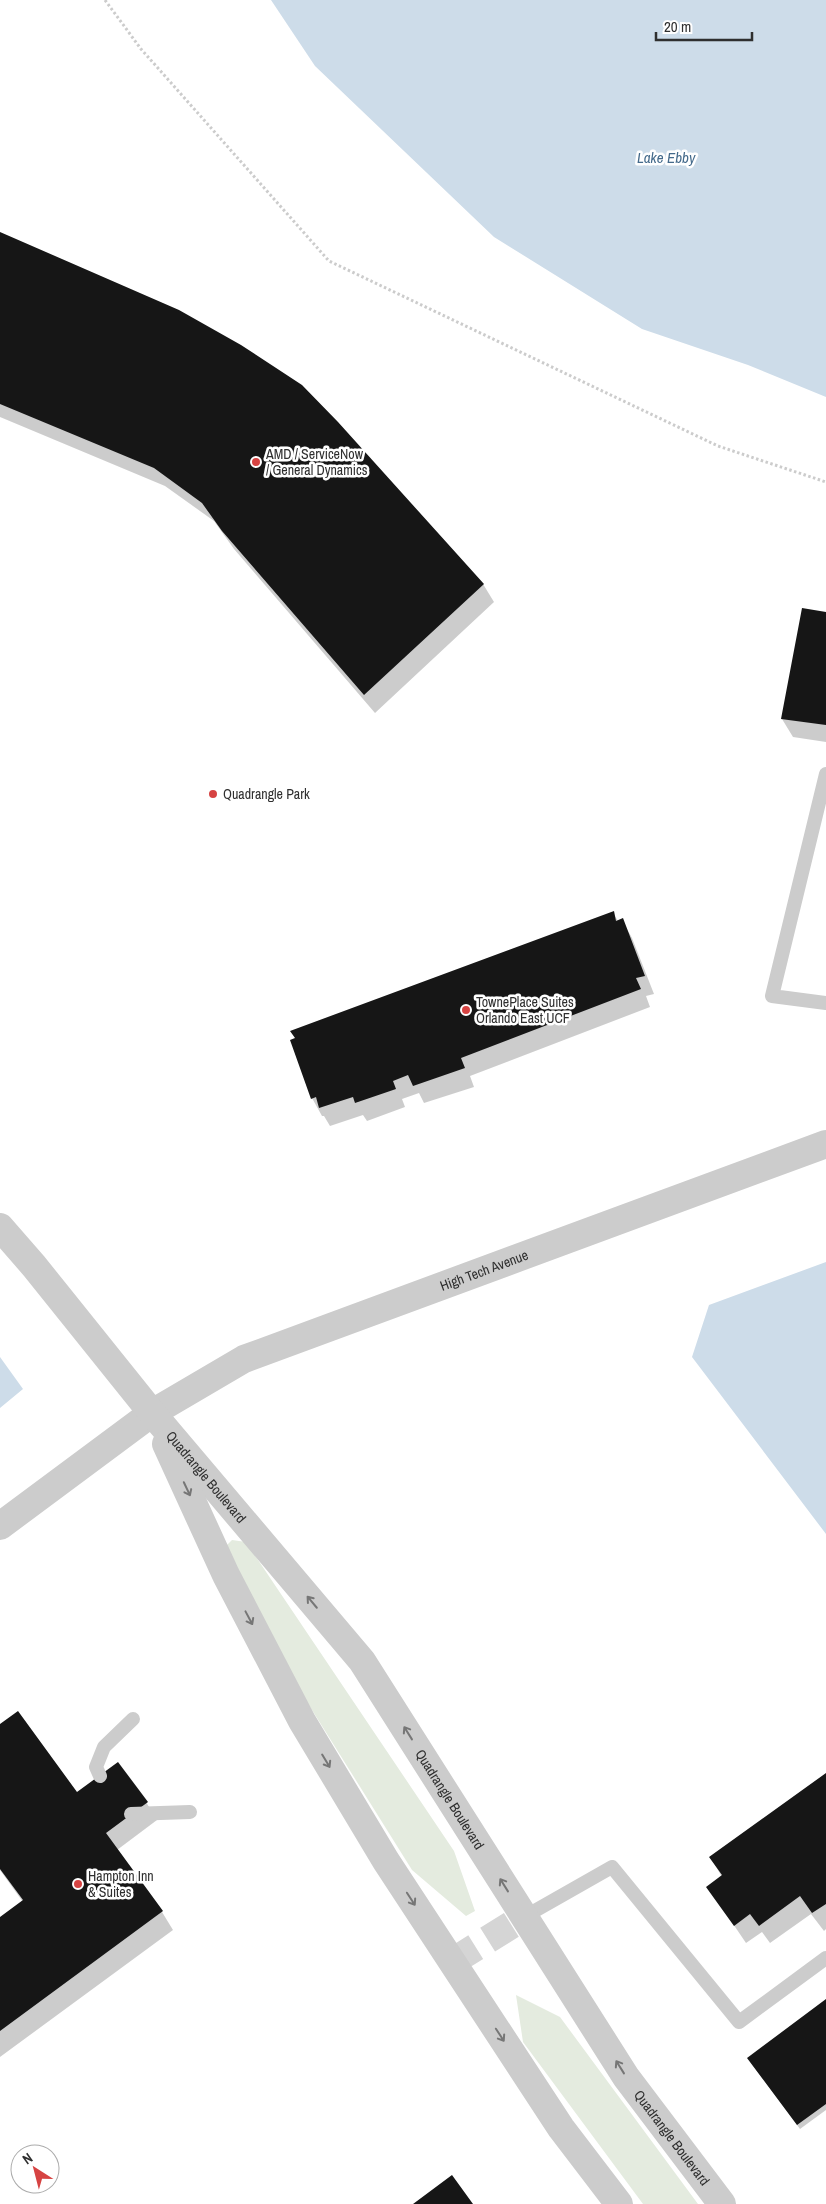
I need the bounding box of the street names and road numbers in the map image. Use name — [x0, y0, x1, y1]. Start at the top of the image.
street label: High Tech Avenue — [437, 1246, 531, 1295]
street label: Quadrangle Boulevard — [162, 1427, 250, 1527]
street label: Quadrangle Boulevard — [411, 1746, 488, 1853]
street label: Quadrangle Boulevard — [630, 2086, 714, 2189]

